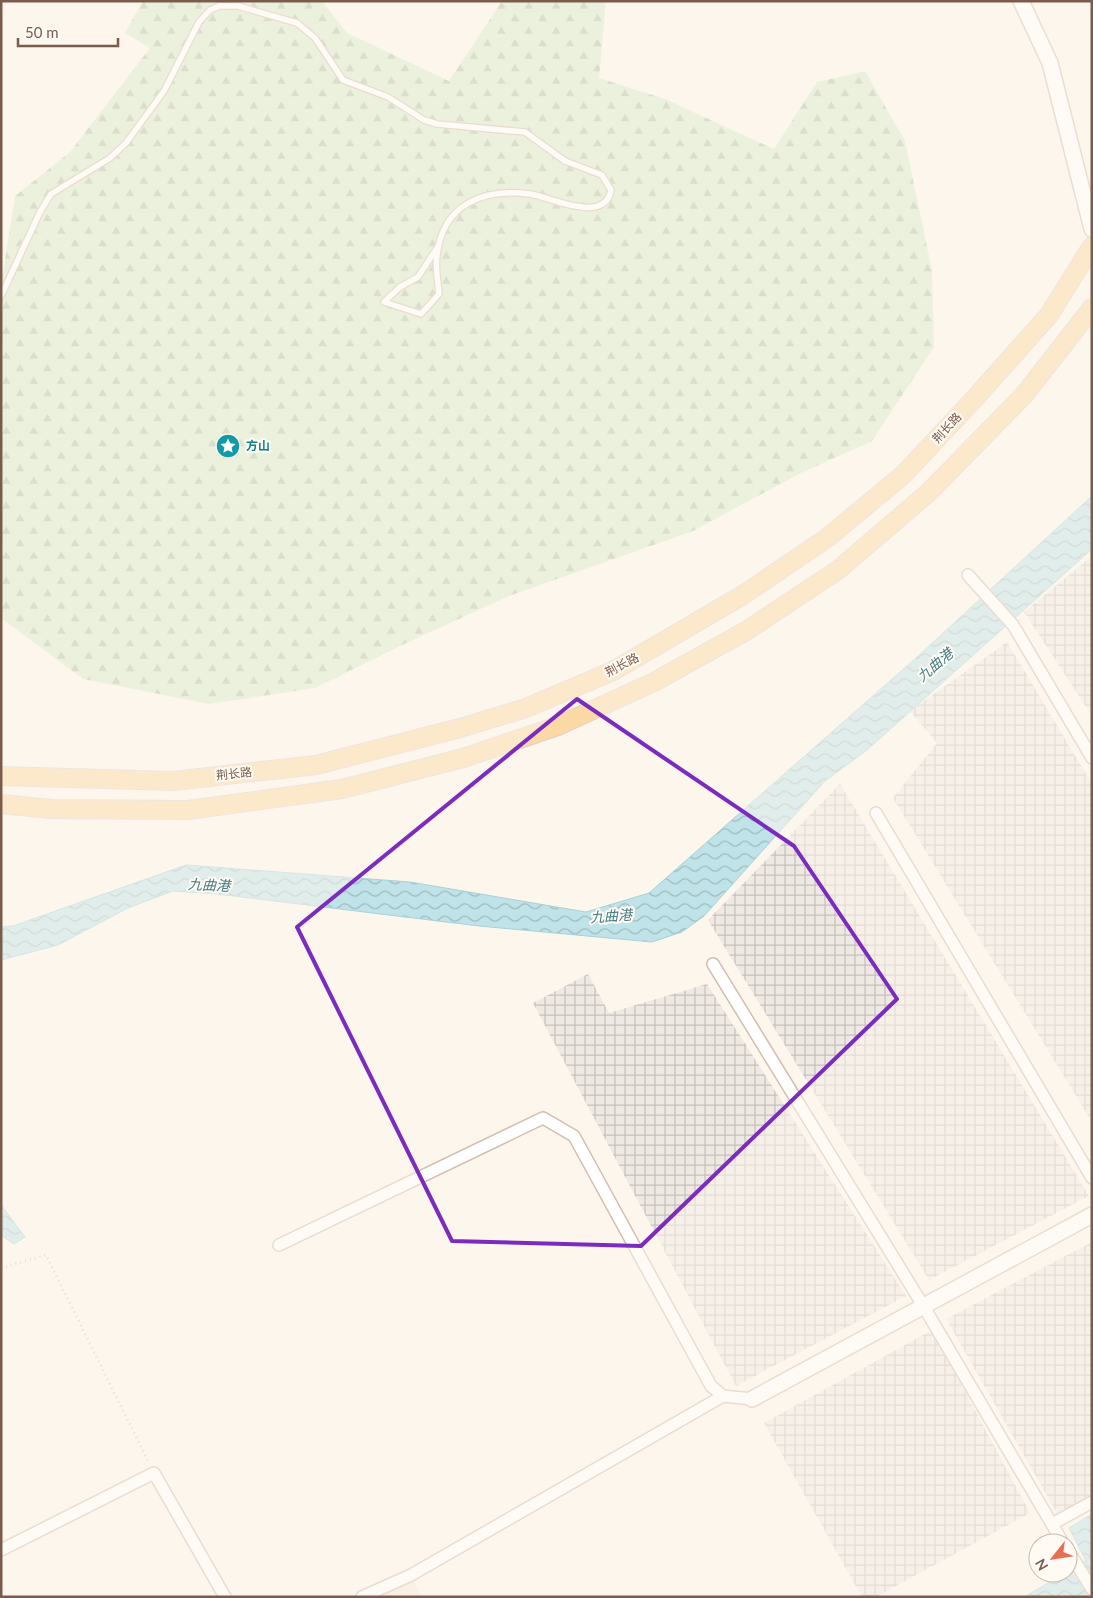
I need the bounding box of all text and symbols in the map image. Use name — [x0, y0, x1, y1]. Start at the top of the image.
scale bar — [18, 15, 118, 47]
text: 50 m — [25, 23, 59, 41]
street label: 荆长路 — [929, 409, 964, 446]
place icon: 方山 — [215, 433, 241, 459]
place label: 方山 — [246, 438, 270, 453]
water label: 九曲港 — [913, 643, 958, 685]
street label: 荆长路 — [602, 649, 641, 680]
street label: 荆长路 — [215, 764, 253, 783]
water label: 九曲港 — [188, 875, 232, 894]
water label: 九曲港 — [589, 905, 635, 925]
north arrow — [1028, 1533, 1078, 1583]
text: N — [1031, 1556, 1051, 1574]

